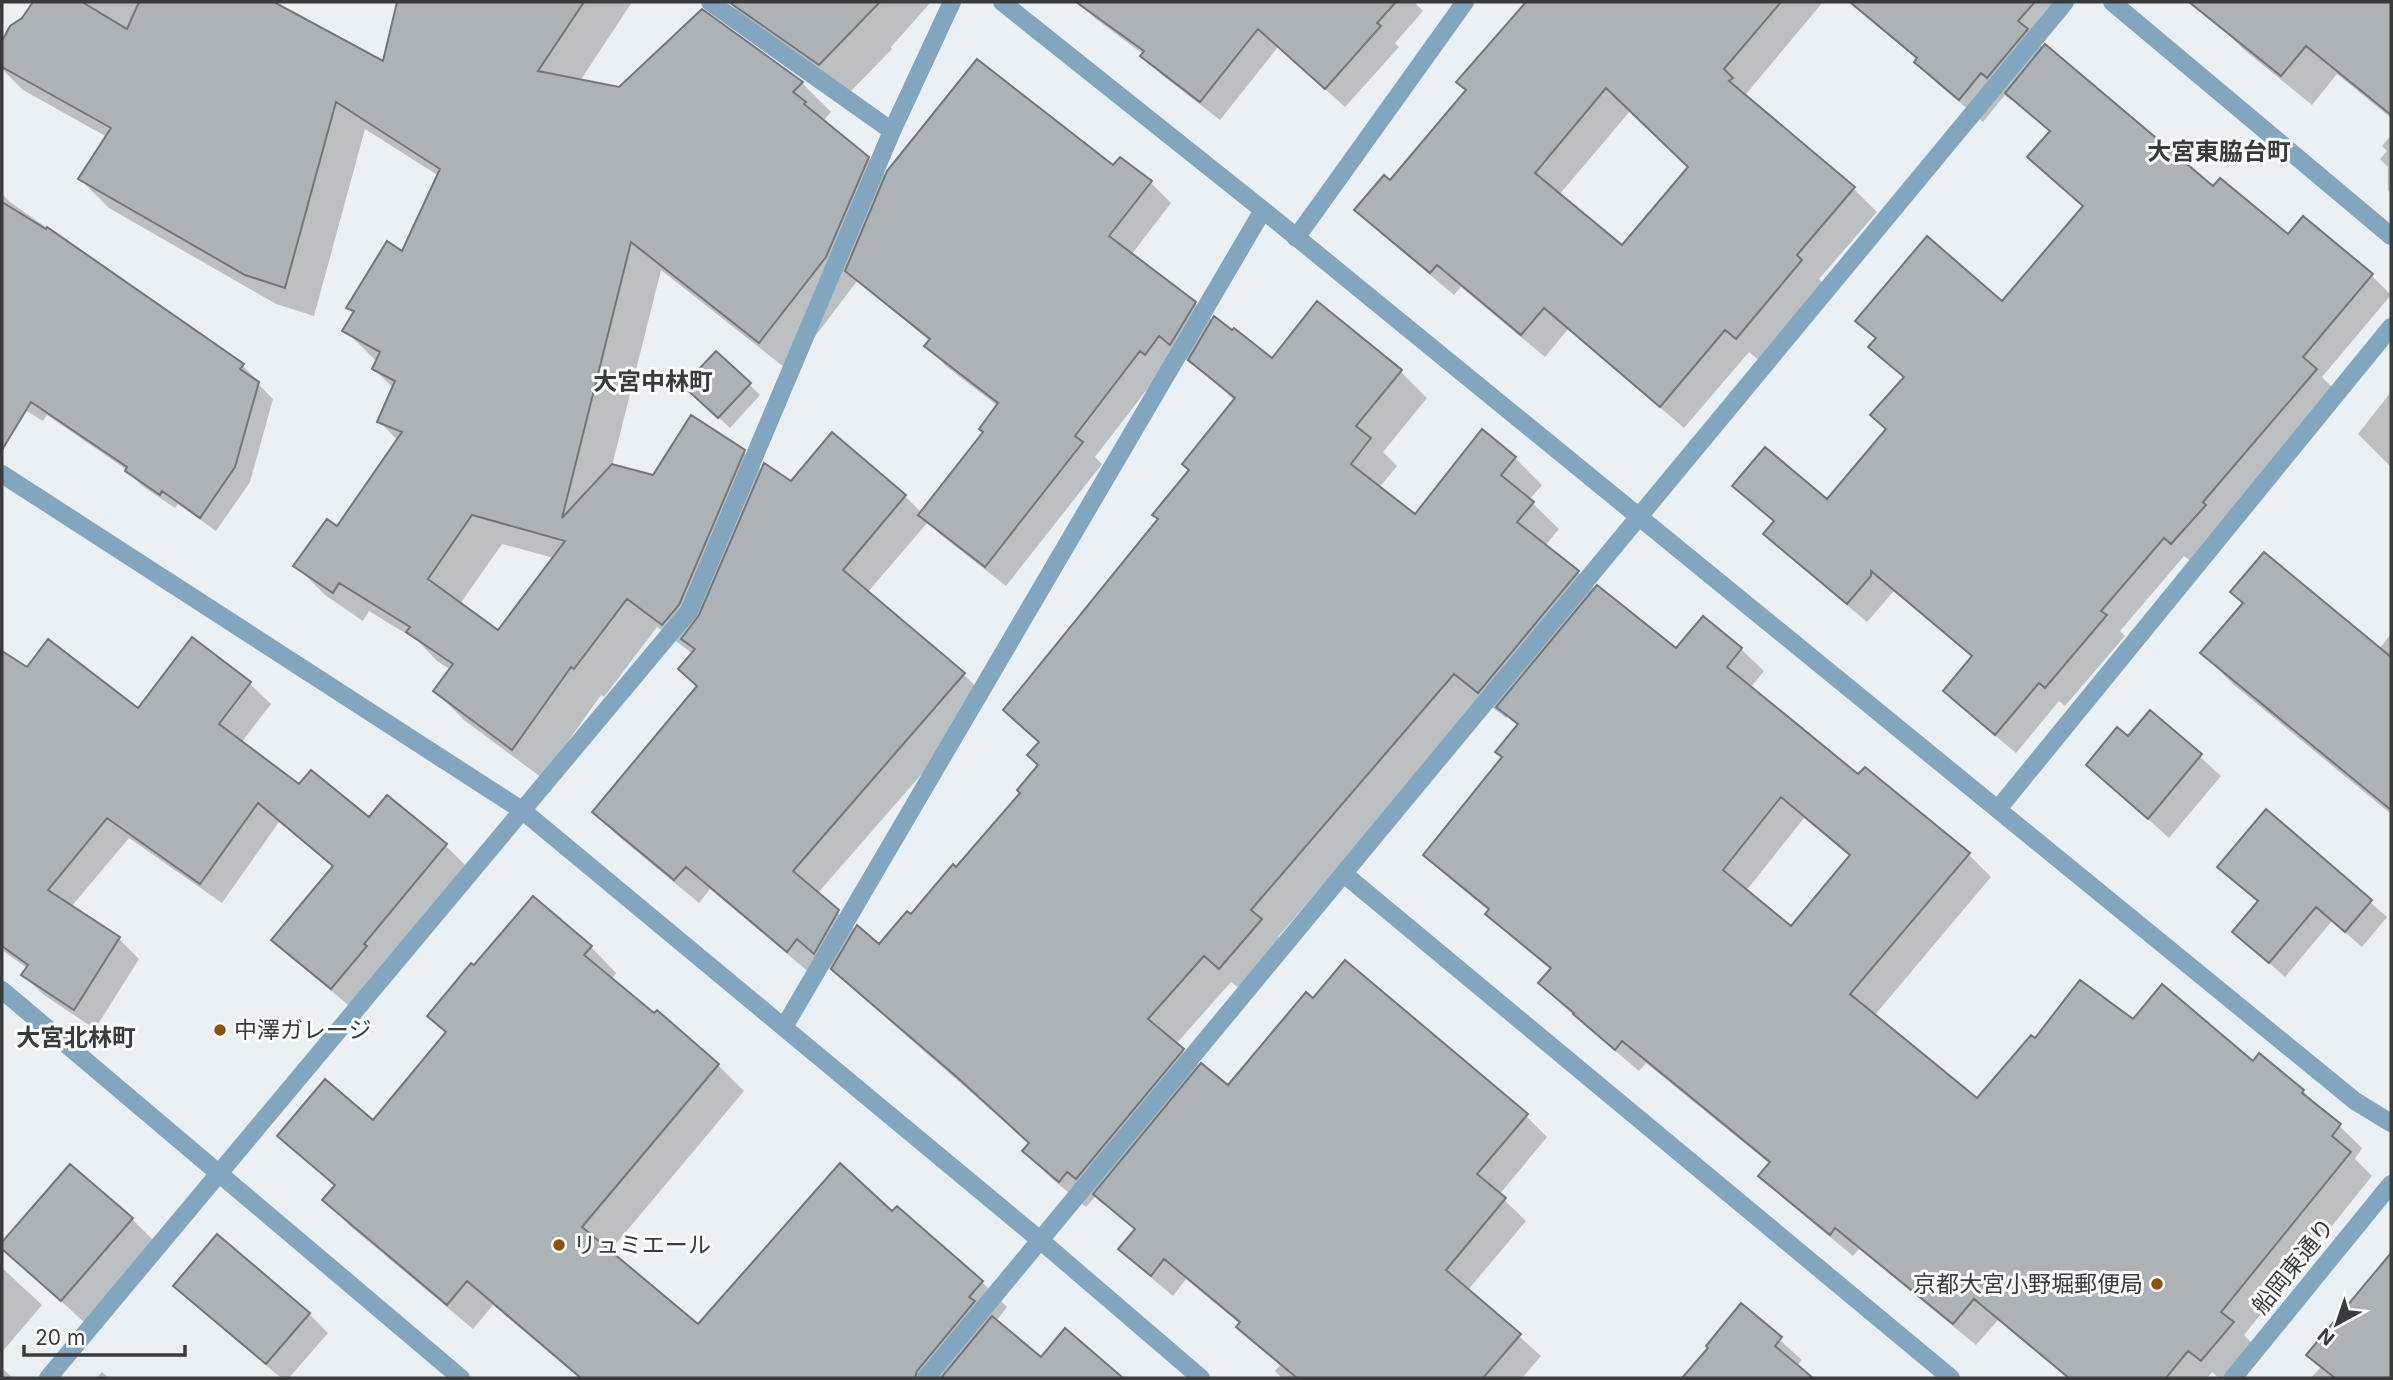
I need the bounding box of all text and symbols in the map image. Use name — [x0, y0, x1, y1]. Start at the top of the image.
district label: 大宮東脇台町 — [2147, 137, 2291, 166]
district label: 大宮中林町 — [593, 367, 713, 396]
place label: 中澤ガレージ — [234, 1016, 372, 1044]
marker: 中澤ガレージ — [212, 1022, 228, 1038]
district label: 大宮北林町 — [16, 1023, 136, 1052]
street label: 船岡東通り — [2246, 1213, 2340, 1319]
place label: リュミエール — [573, 1231, 711, 1259]
marker: リュミエール — [551, 1237, 567, 1253]
place label: 京都大宮小野堀郵便局 — [1913, 1270, 2143, 1298]
marker: 京都大宮小野堀郵便局 — [2149, 1276, 2165, 1292]
north arrow — [2302, 1289, 2372, 1359]
scale bar — [24, 1314, 186, 1358]
text: N — [2313, 1323, 2339, 1350]
text: 20 m — [35, 1325, 85, 1350]

